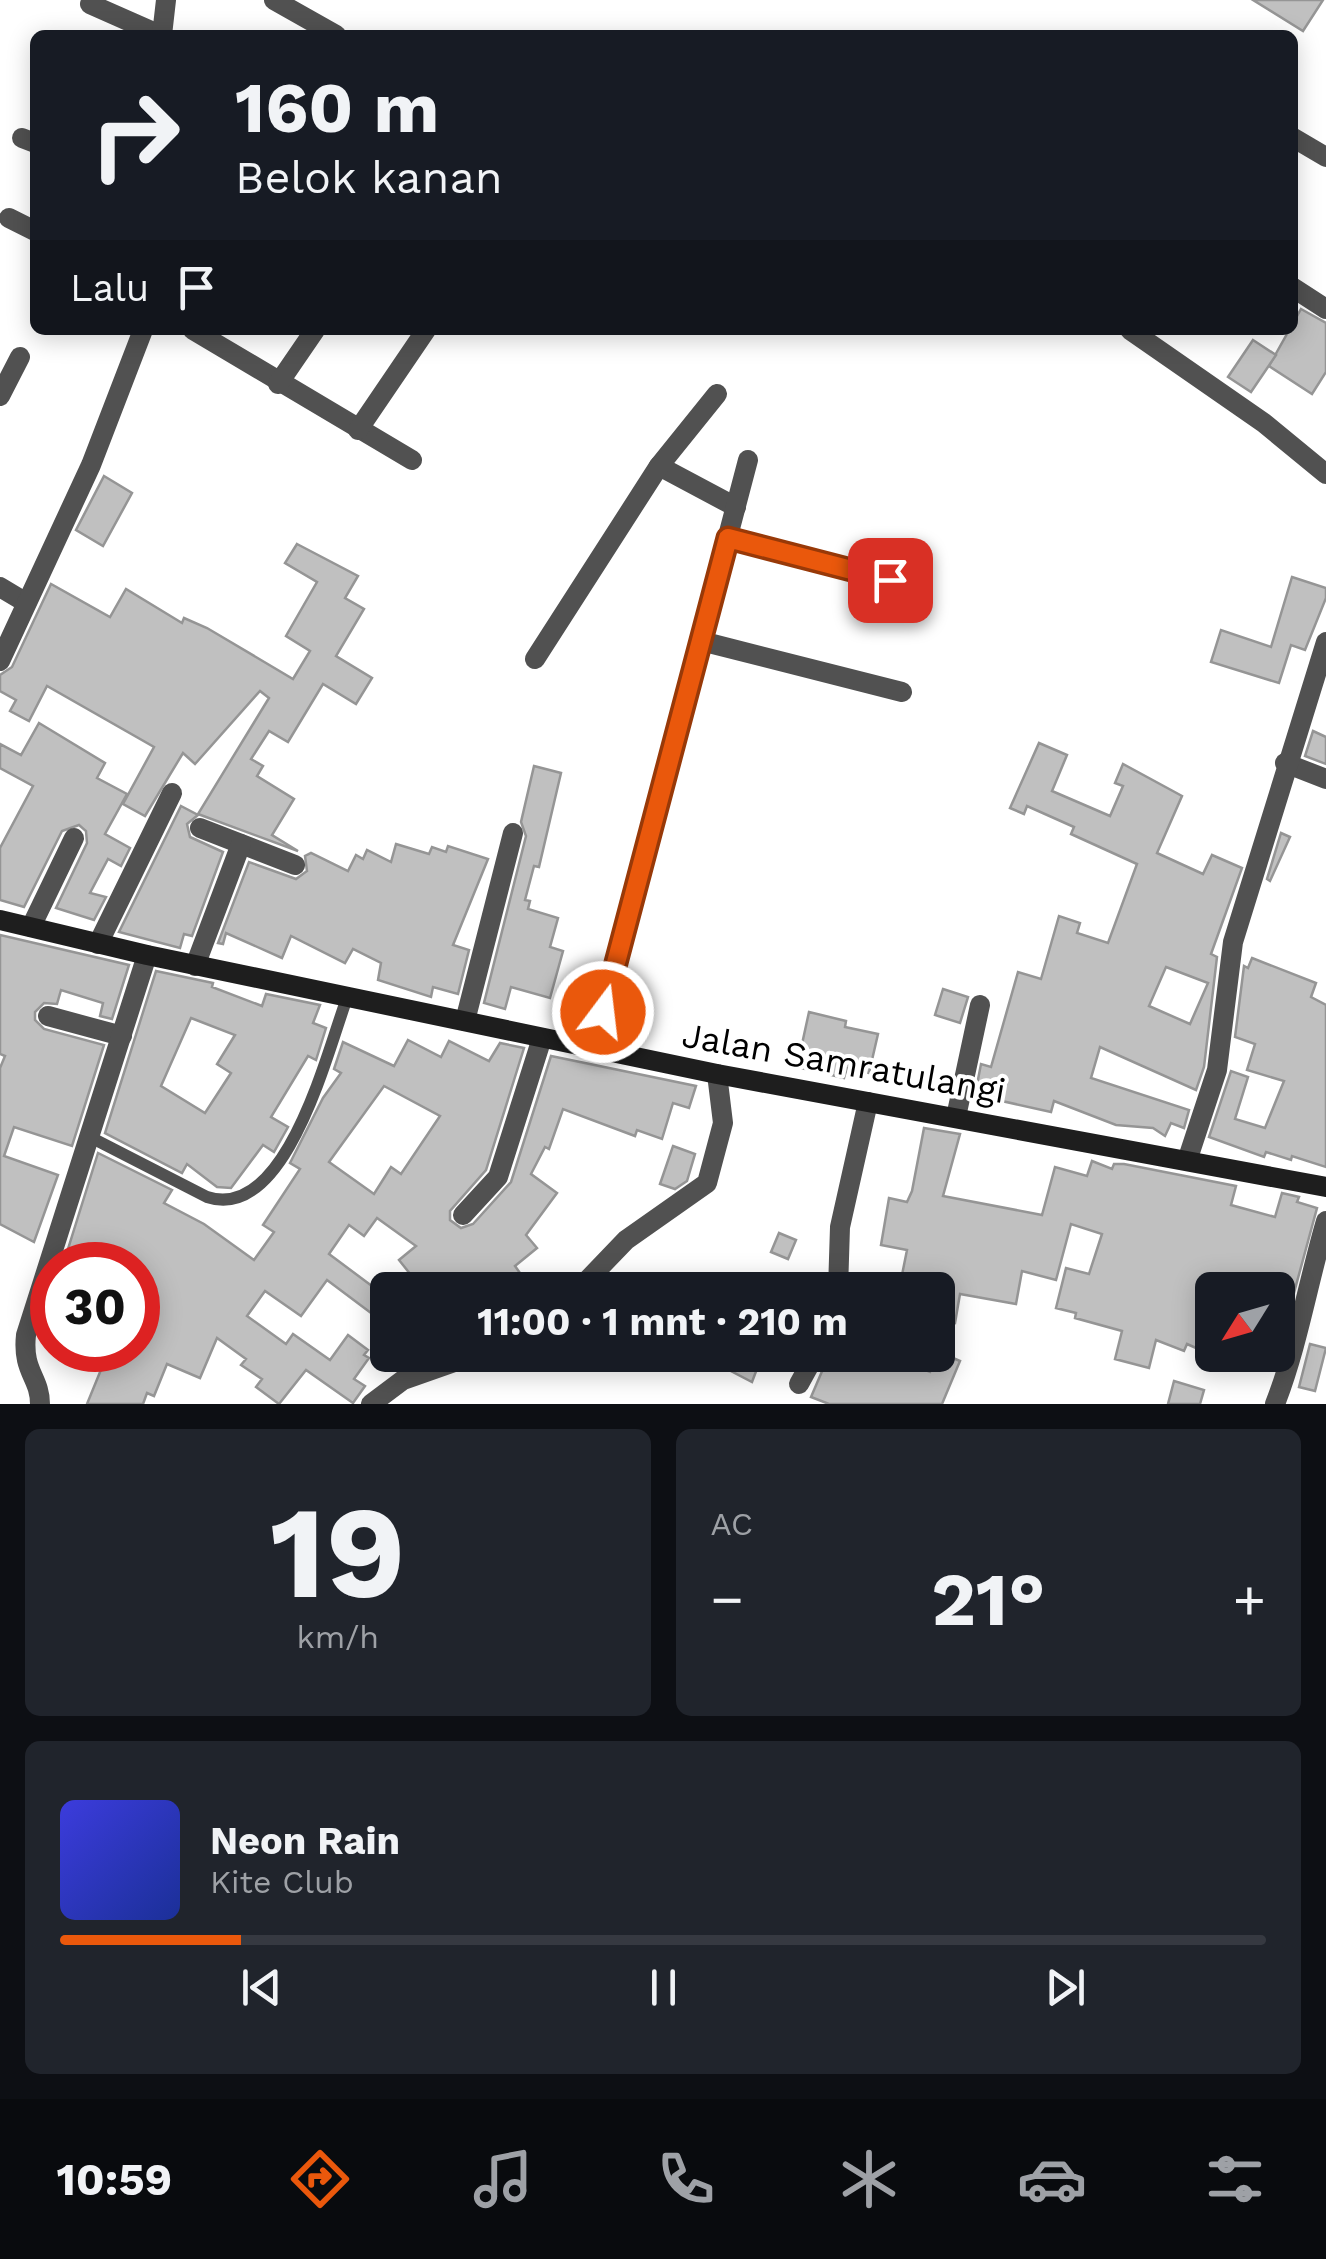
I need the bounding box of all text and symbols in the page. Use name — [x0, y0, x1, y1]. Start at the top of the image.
text: 160 m — [235, 67, 439, 149]
icon: right — [70, 70, 200, 200]
text: Belok kanan — [235, 151, 503, 204]
icon: arrive — [169, 260, 224, 315]
text: Lalu — [70, 266, 149, 310]
pin — [848, 538, 933, 623]
icon: arrive — [863, 553, 918, 608]
position arrow — [551, 960, 655, 1064]
street label: Jalan Samratulangi — [679, 1014, 1009, 1112]
speed limit sign: 30 — [30, 1242, 160, 1372]
north arrow — [1195, 1272, 1295, 1372]
map controls — [1195, 1272, 1295, 1372]
text: 11:00 · 1 mnt · 210 m — [477, 1300, 848, 1344]
text: 19 — [270, 1476, 406, 1629]
text: AC — [711, 1505, 753, 1543]
text: 21° — [931, 1555, 1045, 1643]
text: − — [711, 1567, 744, 1631]
text: + — [1233, 1567, 1266, 1631]
text: km/h — [297, 1618, 379, 1656]
text: Neon Rain — [210, 1819, 400, 1863]
text: Kite Club — [210, 1863, 354, 1901]
icon: previous — [234, 1960, 289, 2015]
icon: pause — [636, 1960, 691, 2015]
icon: next — [1038, 1960, 1093, 2015]
icon: directions — [285, 2144, 355, 2214]
icon: music — [468, 2144, 538, 2214]
icon: phone — [651, 2144, 721, 2214]
icon: climate — [834, 2144, 904, 2214]
icon: car — [1017, 2144, 1087, 2214]
icon: filters — [1200, 2144, 1270, 2214]
text: 10:59 — [56, 2153, 172, 2206]

